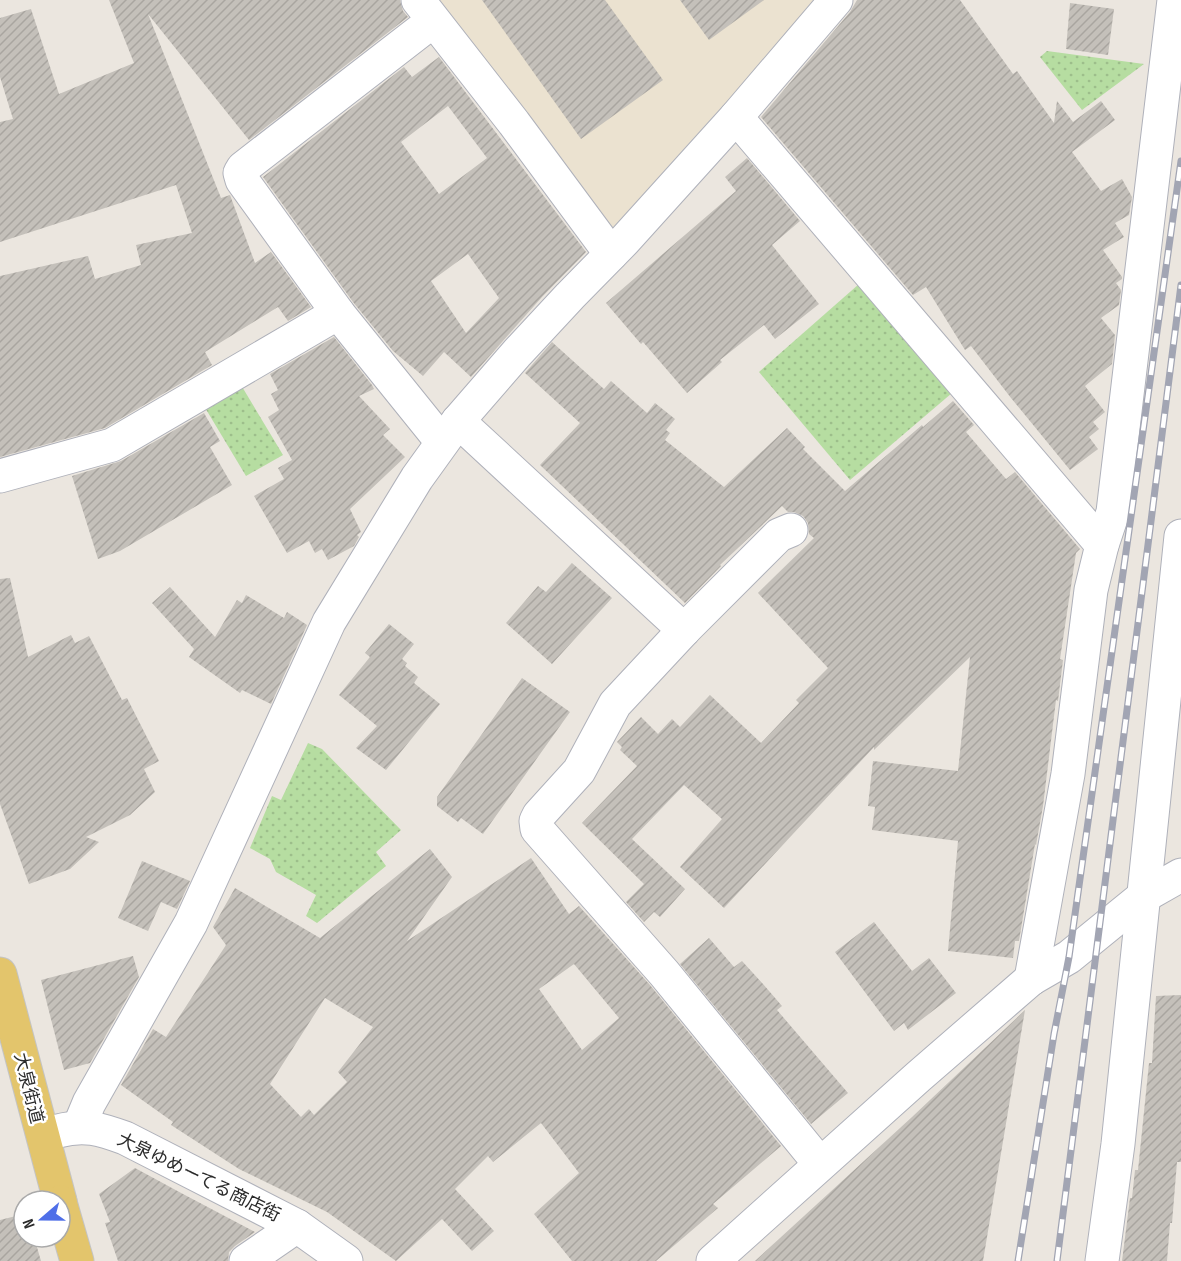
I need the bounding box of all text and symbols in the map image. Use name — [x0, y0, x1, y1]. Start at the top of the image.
street label: 大泉街道 — [10, 1051, 47, 1126]
street label: 大泉ゆめーてる商店街 — [114, 1129, 284, 1226]
north arrow — [12, 1189, 72, 1249]
text: N — [19, 1216, 40, 1231]

